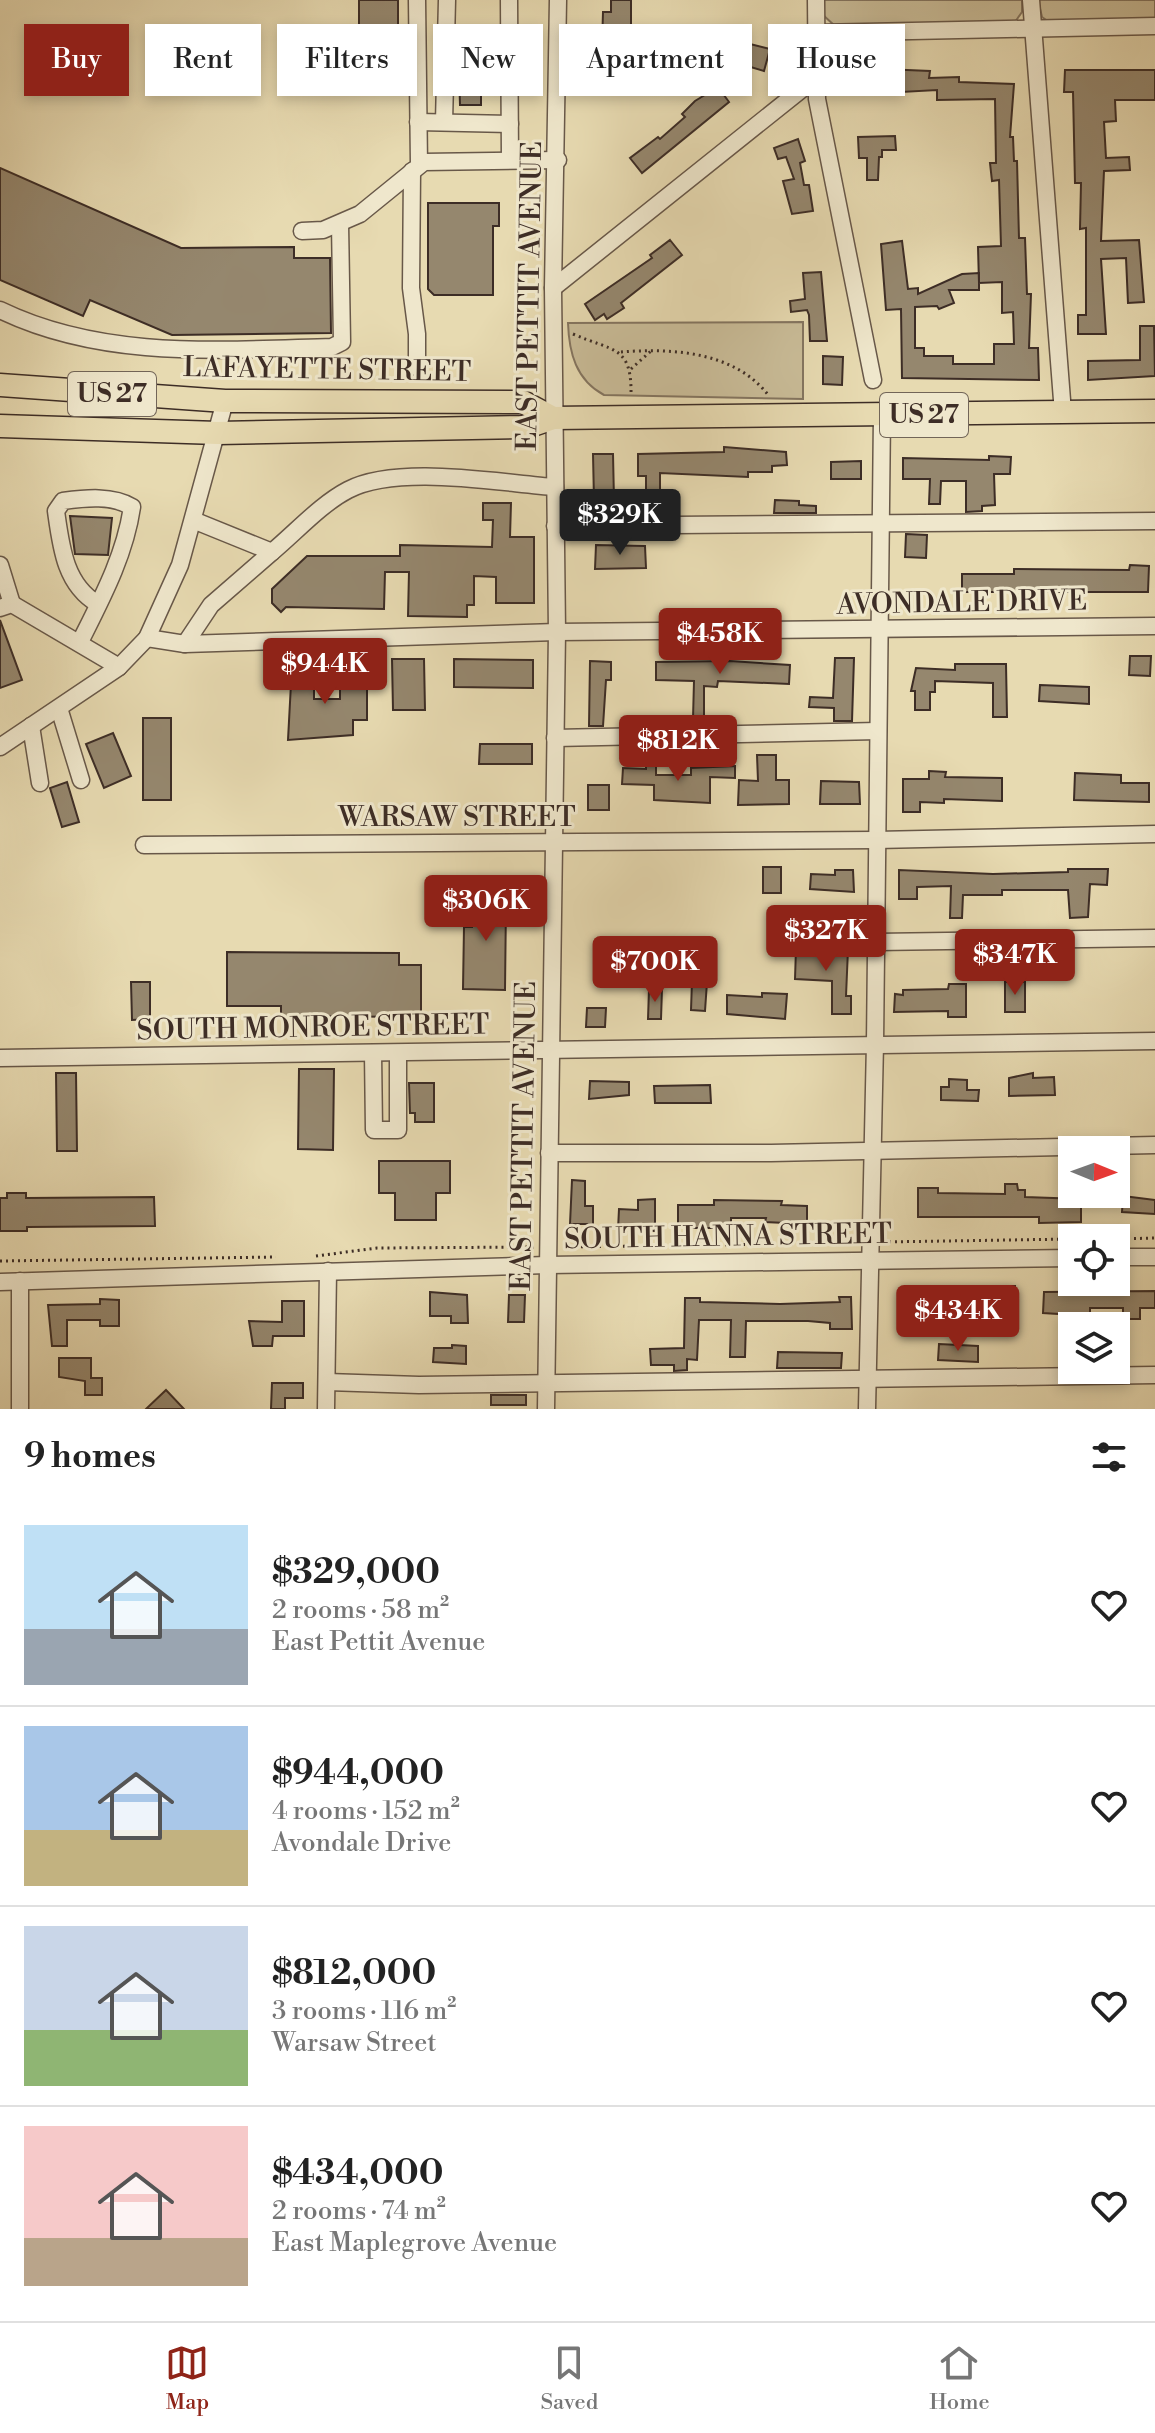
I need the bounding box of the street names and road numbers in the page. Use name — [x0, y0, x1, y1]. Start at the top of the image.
street label: EAST PETTIT AVENUE — [510, 141, 550, 451]
street label: LAFAYETTE STREET — [183, 350, 471, 390]
road number: US 27 — [68, 372, 156, 416]
road number: US 27 — [880, 393, 968, 437]
street label: AVONDALE DRIVE — [835, 583, 1088, 623]
street label: WARSAW STREET — [337, 800, 576, 835]
street label: EAST PETTIT AVENUE — [504, 981, 544, 1291]
street label: SOUTH MONROE STREET — [136, 1007, 490, 1049]
street label: SOUTH HANNA STREET — [564, 1217, 892, 1257]

